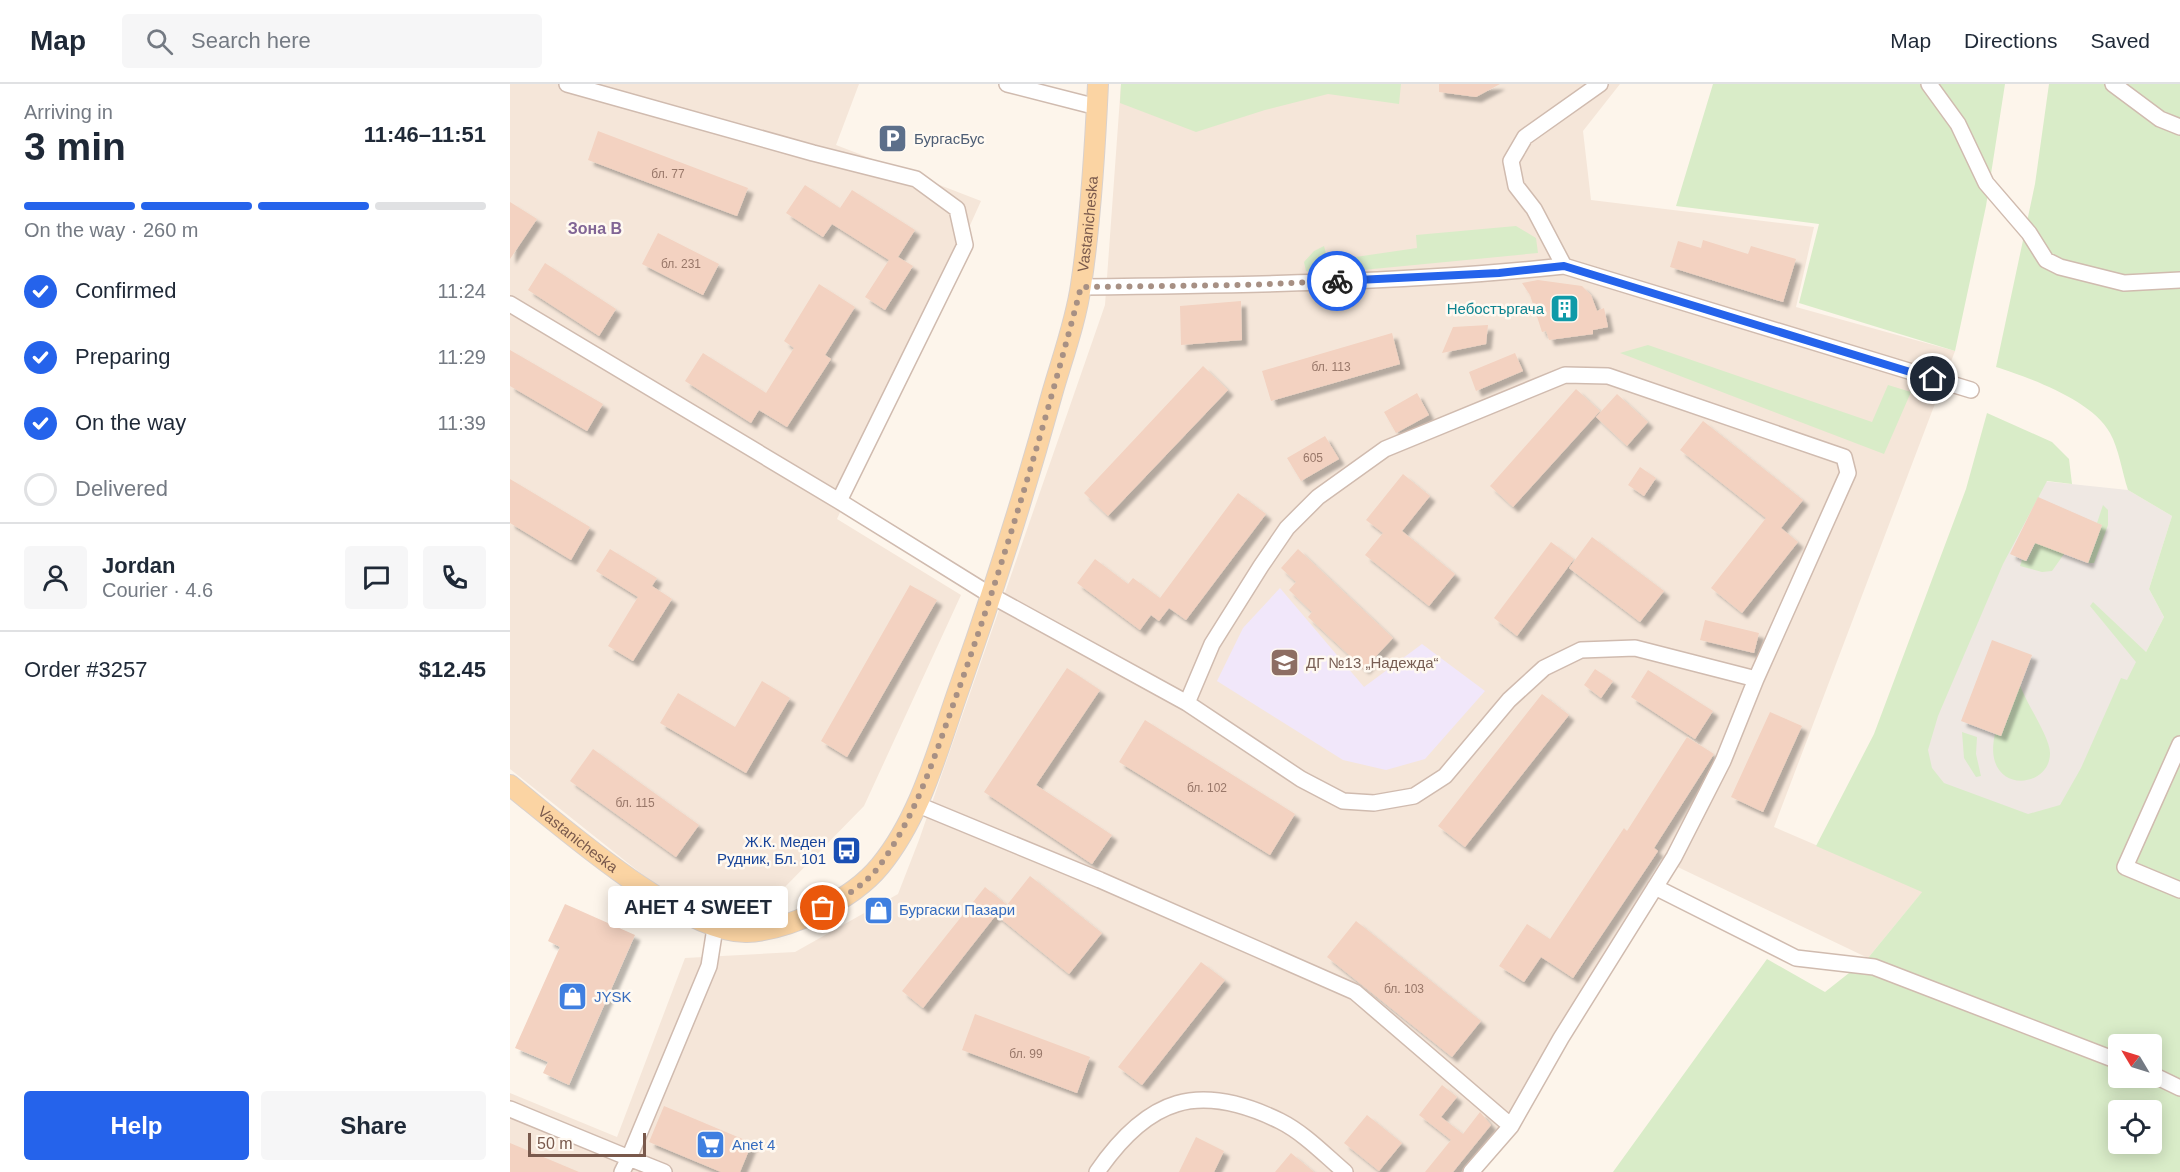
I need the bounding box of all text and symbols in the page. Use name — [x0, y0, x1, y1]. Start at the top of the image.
search box — [122, 14, 542, 68]
text: Map — [30, 25, 86, 56]
icon: search — [143, 25, 176, 58]
text: Search here — [191, 28, 311, 53]
text: Map — [1890, 29, 1931, 52]
text: Directions — [1964, 29, 2057, 52]
text: Saved — [2090, 29, 2150, 52]
text: Arriving in — [24, 101, 113, 123]
text: 11:46–11:51 — [364, 122, 486, 147]
parking icon: БургасБус — [877, 123, 909, 155]
text: 3 min — [24, 125, 126, 168]
place label: БургасБус — [914, 130, 985, 147]
house number: бл. 77 — [651, 167, 685, 181]
street label: Vastanicheska — [1074, 175, 1101, 273]
text: On the way · 260 m — [24, 219, 199, 241]
district label: Зона В — [568, 220, 622, 237]
courier — [1307, 251, 1367, 311]
house number: бл. 231 — [661, 257, 701, 271]
icon: bike — [1321, 265, 1354, 298]
icon: check — [24, 275, 57, 308]
text: Confirmed — [75, 278, 176, 303]
text: 11:24 — [437, 280, 486, 302]
building icon: Небостъргача — [1549, 293, 1581, 325]
place label: Небостъргача — [1447, 300, 1545, 317]
icon: check — [24, 341, 57, 374]
text: Preparing — [75, 344, 170, 369]
text: 11:29 — [437, 346, 486, 368]
pin — [1907, 353, 1958, 404]
house number: бл. 113 — [1311, 360, 1351, 374]
icon: home — [1916, 362, 1949, 395]
icon: check — [24, 407, 57, 440]
text: On the way — [75, 410, 186, 435]
text: 11:39 — [437, 412, 486, 434]
house number: 605 — [1303, 451, 1323, 465]
text: Delivered — [75, 476, 168, 501]
button: person — [24, 546, 87, 609]
button: chat — [345, 546, 408, 609]
button: phone — [423, 546, 486, 609]
text: Jordan — [102, 553, 175, 578]
text: Courier · 4.6 — [102, 579, 213, 601]
school or university icon: ДГ №13 „Надежда“ — [1269, 647, 1301, 679]
place label: ДГ №13 „Надежда“ — [1306, 654, 1439, 671]
text: Order #3257 — [24, 657, 148, 682]
text: $12.45 — [419, 657, 486, 682]
house number: бл. 102 — [1187, 781, 1227, 795]
house number: бл. 115 — [615, 796, 655, 810]
street label: Vastanicheska — [535, 803, 622, 876]
place label: Ж.К. Меден Рудник, Бл. 101 — [717, 833, 826, 867]
bus stop icon: Ж.К. Меден Рудник, Бл. 101 — [831, 835, 863, 867]
pin — [797, 882, 848, 933]
callout: АНЕТ 4 SWEET — [607, 887, 787, 929]
icon: bag — [806, 891, 839, 924]
shop icon: Бургаски Пазари — [862, 894, 894, 926]
text: АНЕТ 4 SWEET — [624, 896, 772, 918]
place label: Бургаски Пазари — [899, 901, 1015, 918]
shop icon: JYSK — [557, 981, 589, 1013]
house number: бл. 103 — [1384, 982, 1424, 996]
place label: JYSK — [594, 988, 632, 1005]
north arrow — [2108, 1034, 2162, 1088]
map controls — [2108, 1034, 2162, 1154]
house number: бл. 99 — [1009, 1047, 1043, 1061]
button: Help — [24, 1091, 249, 1160]
button: Share — [261, 1091, 486, 1160]
button: locate — [2108, 1100, 2162, 1154]
supermarket icon: Anet 4 — [695, 1129, 727, 1161]
scale bar — [528, 1130, 646, 1158]
text: 50 m — [537, 1135, 573, 1152]
place label: Anet 4 — [732, 1136, 775, 1153]

